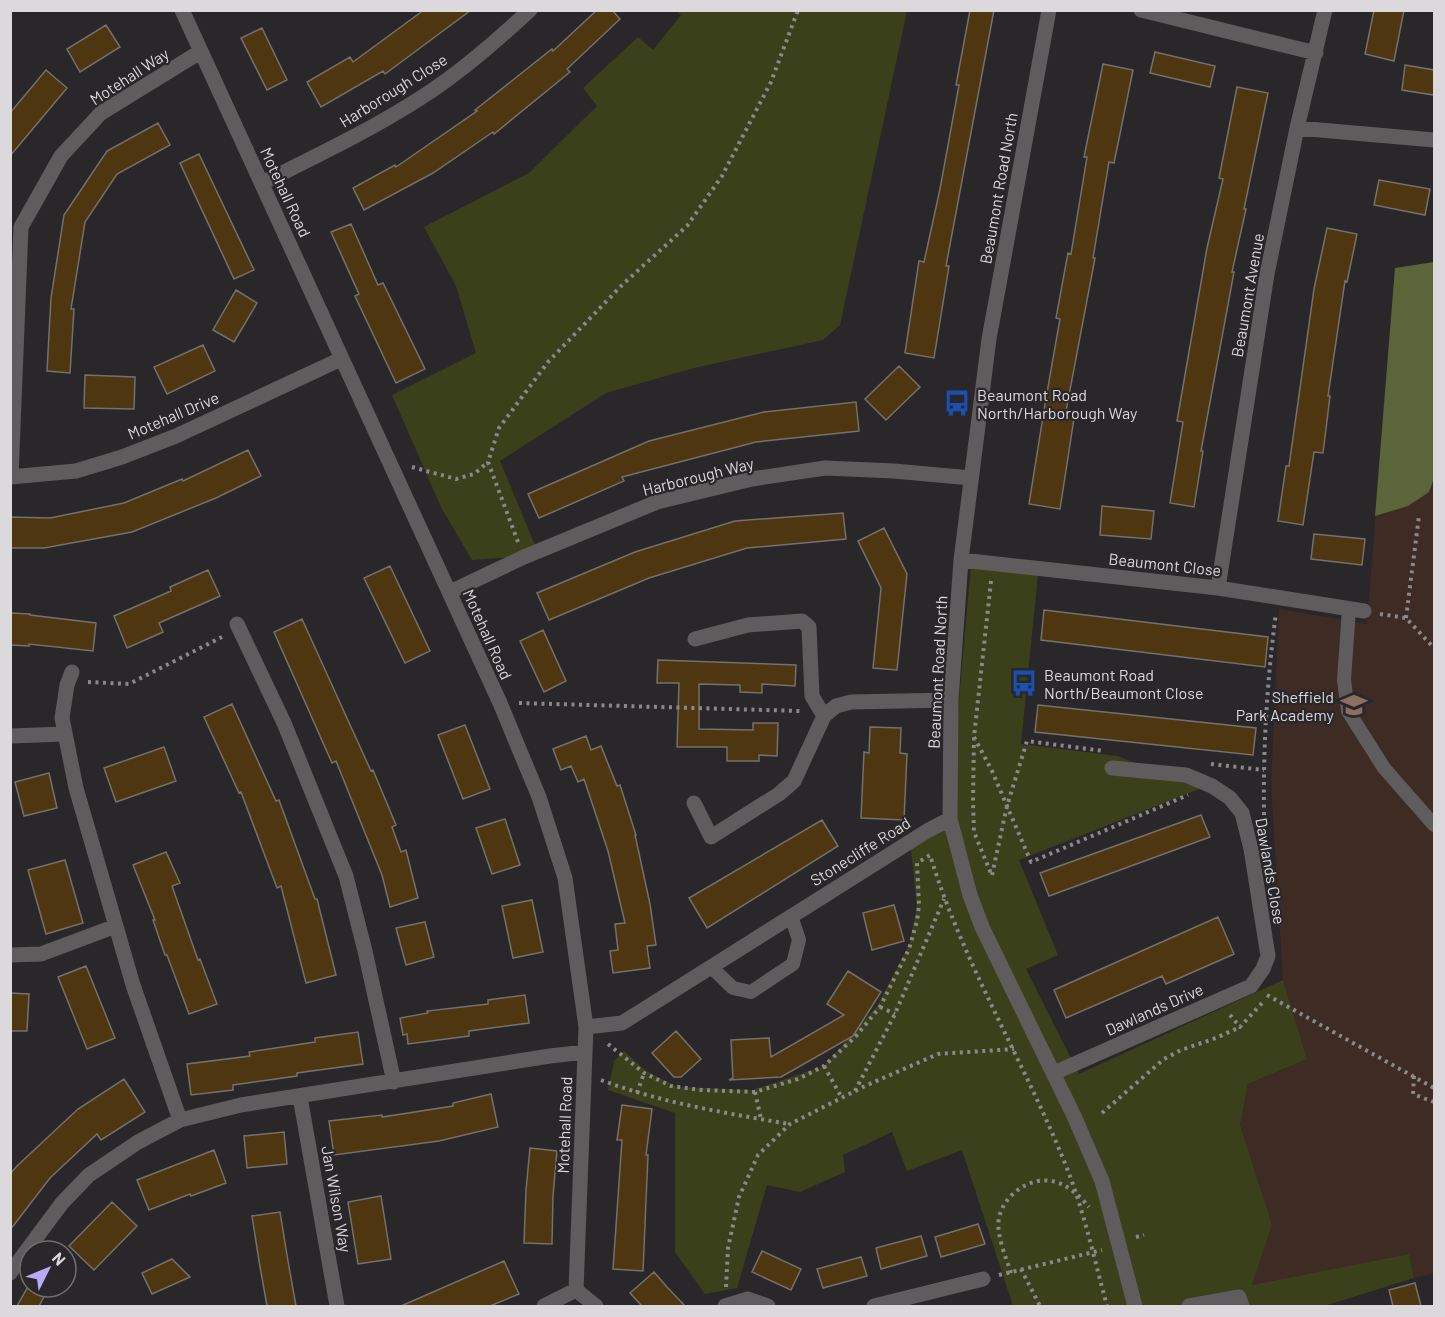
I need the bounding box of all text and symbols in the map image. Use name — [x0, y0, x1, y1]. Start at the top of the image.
street label: Motehall Way — [86, 43, 173, 109]
street label: Harborough Close — [336, 49, 450, 131]
street label: Beaumont Road North — [975, 111, 1021, 265]
street label: Motehall Road — [257, 144, 315, 240]
street label: Beaumont Avenue — [1227, 232, 1267, 358]
place label: Beaumont Road North/Harborough Way — [977, 385, 1138, 422]
street label: Motehall Drive — [125, 387, 221, 443]
bus stop icon: Beaumont Road North/Harborough Way — [942, 388, 972, 418]
street label: Harborough Way — [640, 453, 756, 499]
street label: Beaumont Close — [1108, 549, 1222, 579]
street label: Motehall Road — [460, 586, 516, 682]
street label: Beaumont Road North — [924, 595, 950, 749]
place label: Beaumont Road North/Beaumont Close — [1044, 665, 1203, 702]
bus stop icon: Beaumont Road North/Beaumont Close — [1009, 668, 1039, 698]
place label: Sheffield Park Academy — [1236, 687, 1335, 724]
school or university icon: Sheffield Park Academy — [1339, 690, 1369, 720]
street label: Stonecliffe Road — [806, 813, 914, 889]
street label: Dawlands Close — [1252, 816, 1290, 926]
street label: Dawlands Drive — [1102, 979, 1206, 1039]
street label: Motehall Road — [553, 1076, 575, 1174]
street label: Jan Wilson Way — [318, 1144, 356, 1254]
north arrow — [18, 1239, 78, 1299]
text: N — [49, 1248, 70, 1269]

